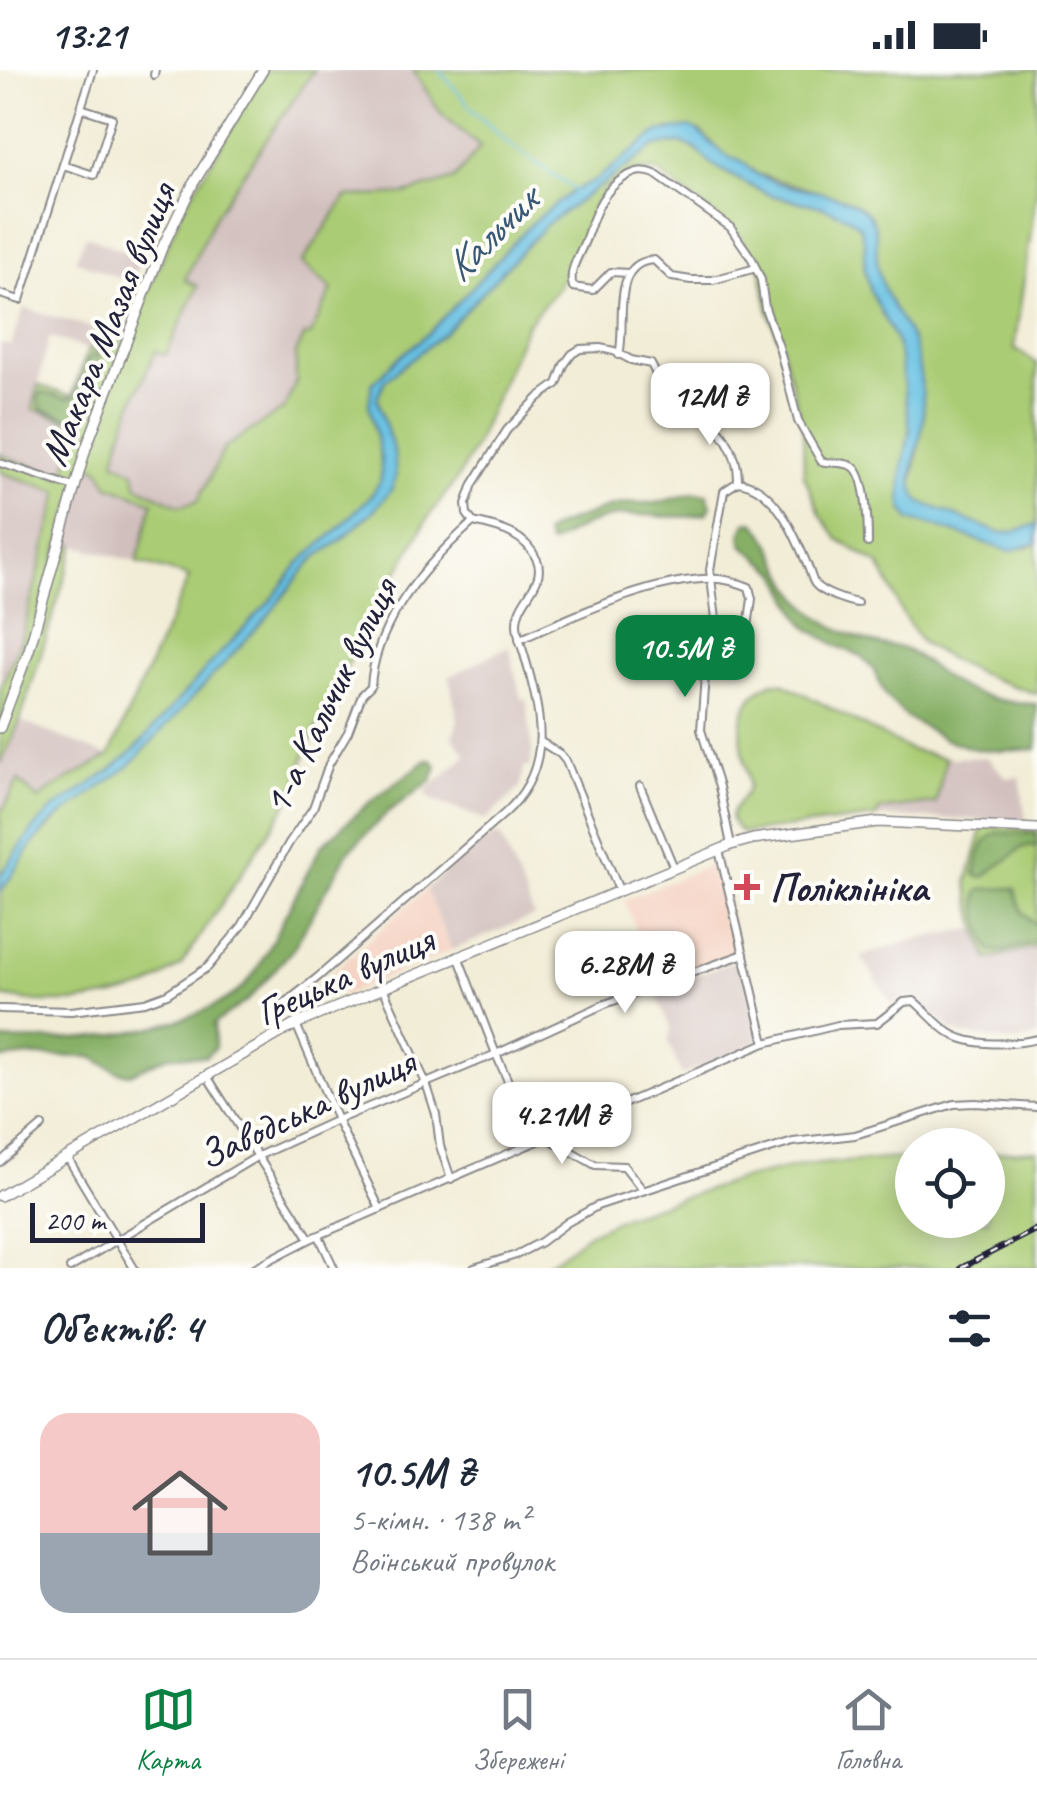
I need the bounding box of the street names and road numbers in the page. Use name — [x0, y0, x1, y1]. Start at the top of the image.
street label: Макара Мазая вулиця — [29, 173, 189, 473]
street label: 1-а Кальчик вулиця — [251, 567, 410, 823]
street label: Грецька вулиця — [248, 914, 443, 1037]
street label: Заводська вулиця — [190, 1036, 426, 1181]

